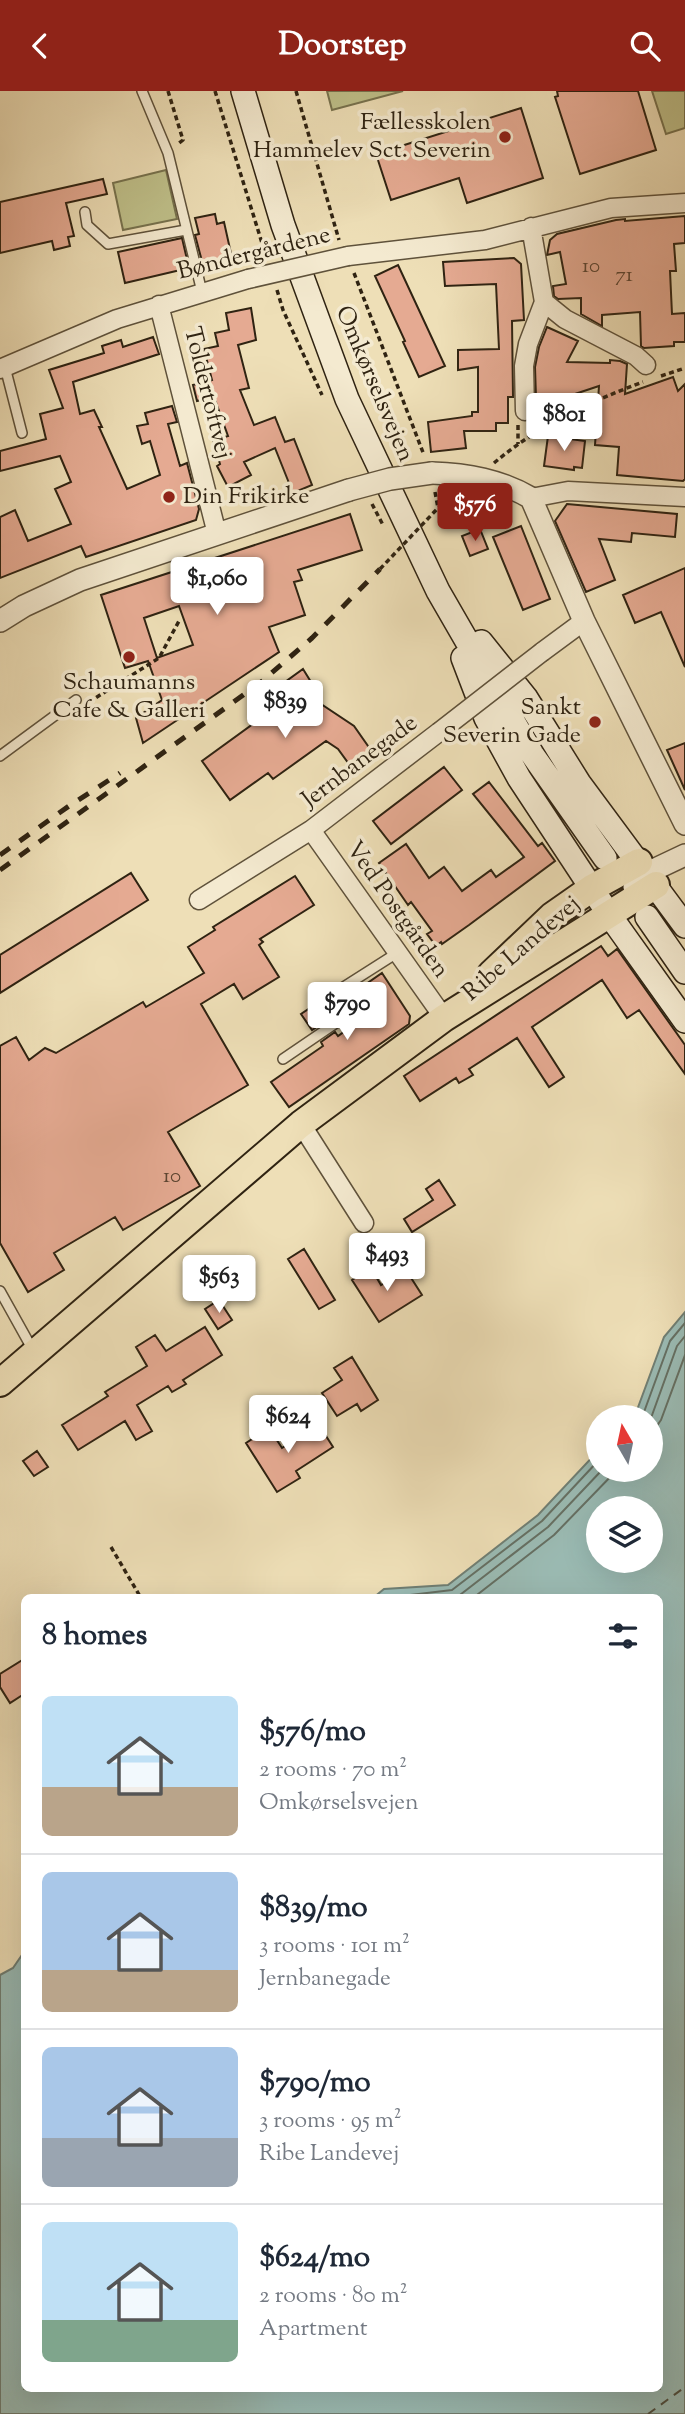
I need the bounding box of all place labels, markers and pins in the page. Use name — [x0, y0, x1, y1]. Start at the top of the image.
place label: Fællesskolen Hammelev Sct. Severin — [253, 106, 491, 168]
marker: Fællesskolen Hammelev Sct. Severin — [497, 129, 513, 145]
pin: $801 — [523, 393, 605, 453]
place label: Din Frikirke — [183, 480, 309, 514]
pin: $576 — [434, 483, 516, 543]
marker: Din Frikirke — [161, 489, 177, 505]
pin: $1,060 — [160, 557, 274, 617]
marker: Schaumanns Cafe & Galleri — [121, 649, 137, 665]
place label: Schaumanns Cafe & Galleri — [53, 666, 206, 728]
pin: $839 — [244, 681, 326, 740]
place label: Sankt Severin Gade — [443, 691, 581, 753]
marker: Sankt Severin Gade — [587, 714, 603, 730]
pin: $790 — [306, 983, 388, 1042]
pin: $493 — [346, 1233, 428, 1293]
pin: $563 — [178, 1255, 260, 1315]
pin: $624 — [247, 1395, 329, 1455]

